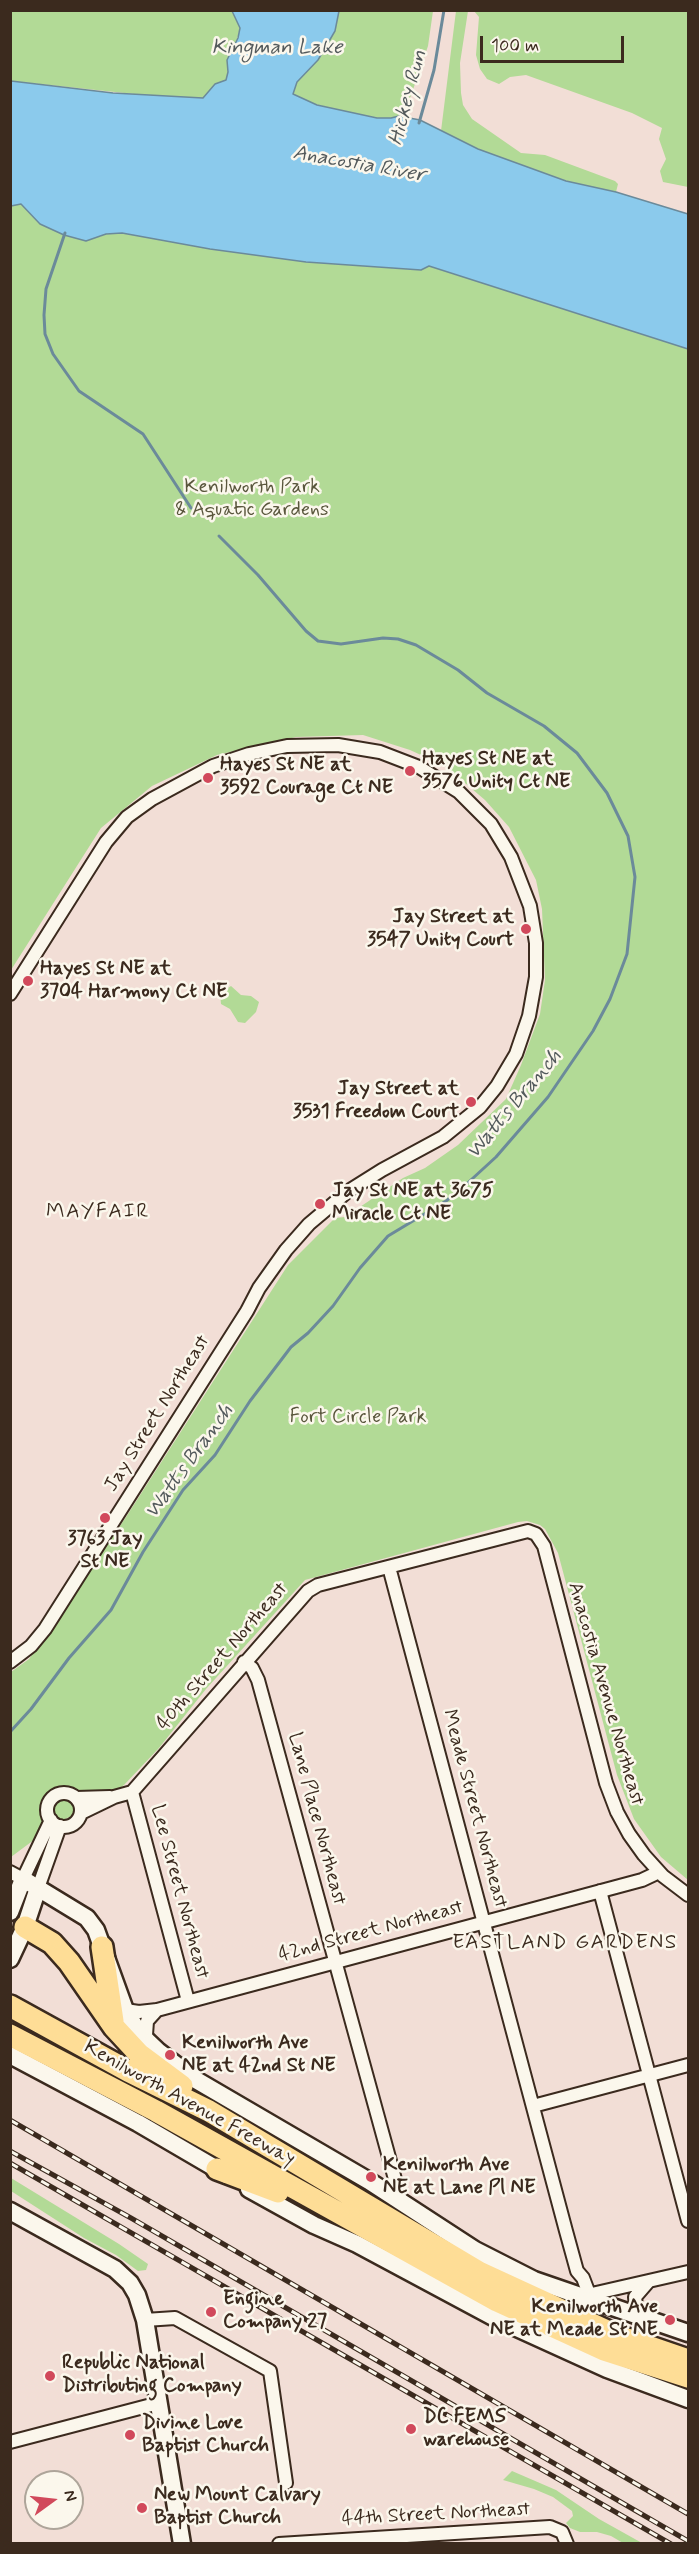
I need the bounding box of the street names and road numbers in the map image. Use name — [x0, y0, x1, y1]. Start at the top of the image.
street label: Jay Street Northeast — [100, 1331, 216, 1497]
street label: 40th Street Northeast — [152, 1578, 294, 1736]
street label: Anacostia Avenue Northeast — [562, 1580, 648, 1808]
street label: Meade Street Northeast — [436, 1707, 512, 1911]
street label: Lane Place Northeast — [281, 1730, 351, 1908]
street label: Lee Street Northeast — [144, 1802, 214, 1982]
street label: 42nd Street Northeast — [276, 1896, 466, 1968]
street label: Kenilworth Avenue Freeway — [79, 2036, 299, 2172]
street label: 44th Street Northeast — [341, 2498, 531, 2532]

